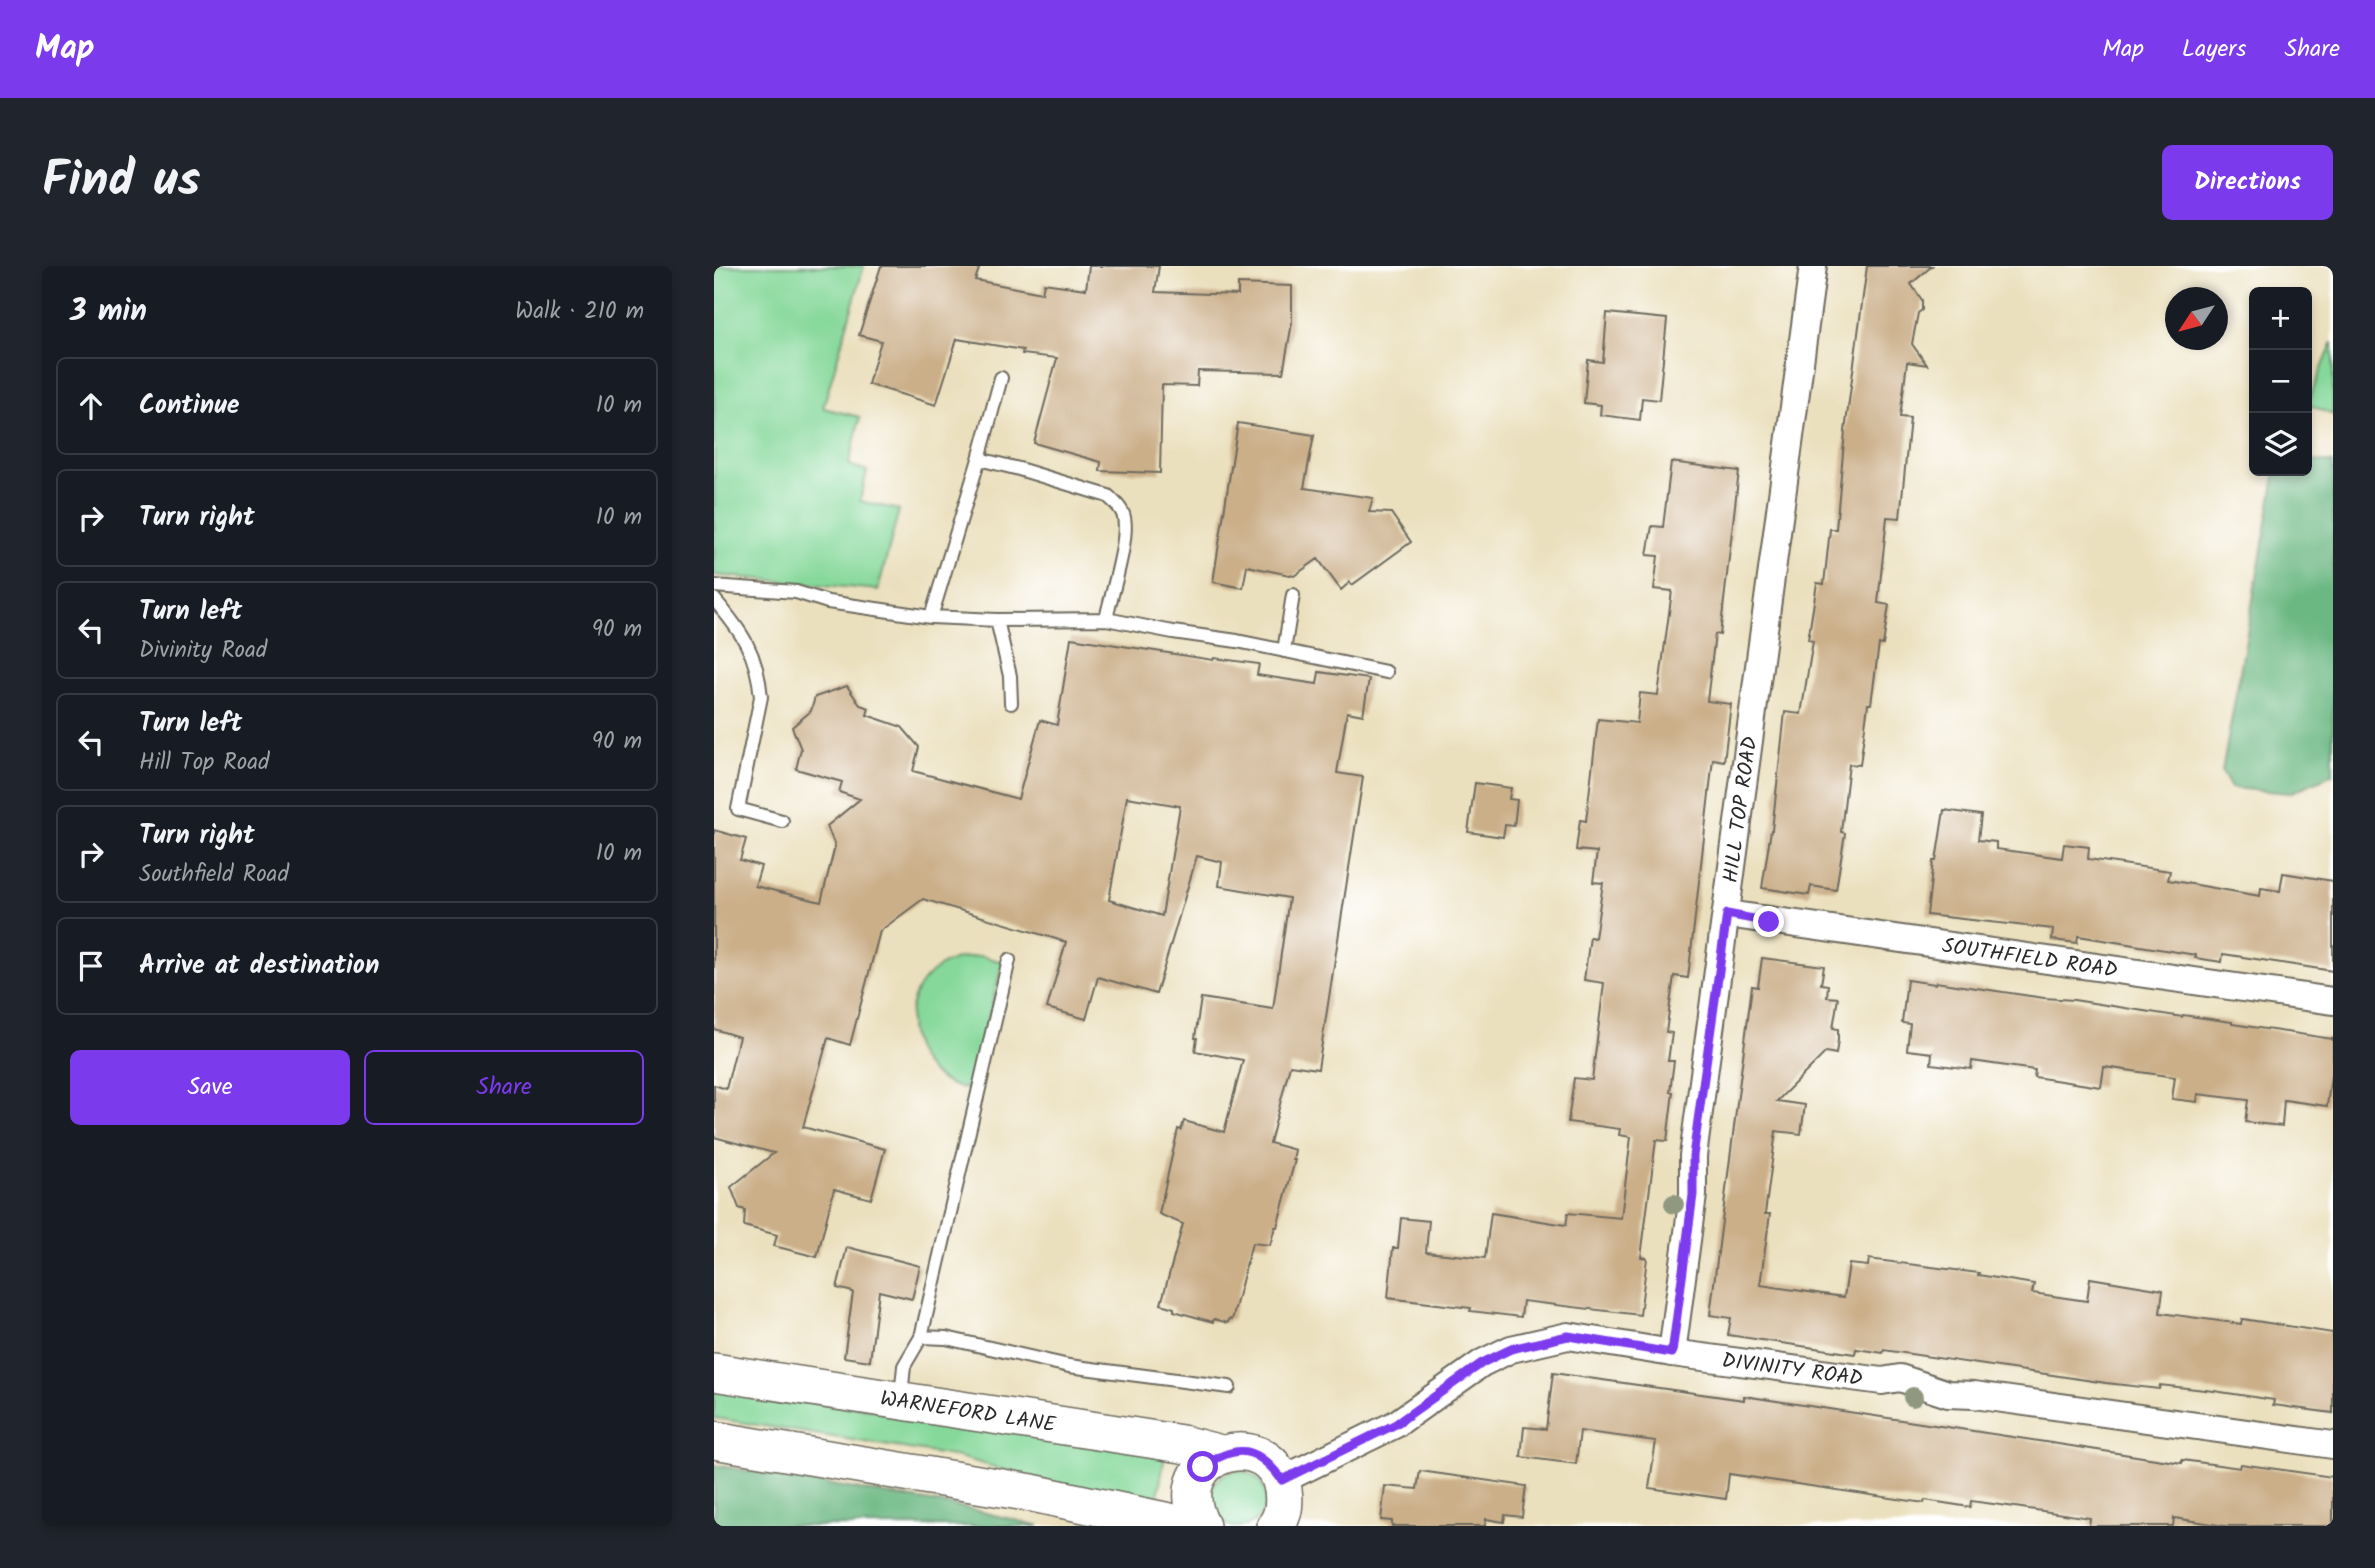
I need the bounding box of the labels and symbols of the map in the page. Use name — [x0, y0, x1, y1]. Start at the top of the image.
north arrow — [2165, 287, 2228, 350]
street label: HILL TOP ROAD — [1715, 734, 1767, 885]
route end — [1753, 906, 1784, 937]
street label: SOUTHFIELD ROAD — [1940, 930, 2119, 988]
street label: DIVINITY ROAD — [1720, 1345, 1865, 1396]
street label: WARNEFORD LANE — [878, 1383, 1058, 1442]
route start — [1187, 1451, 1218, 1482]

